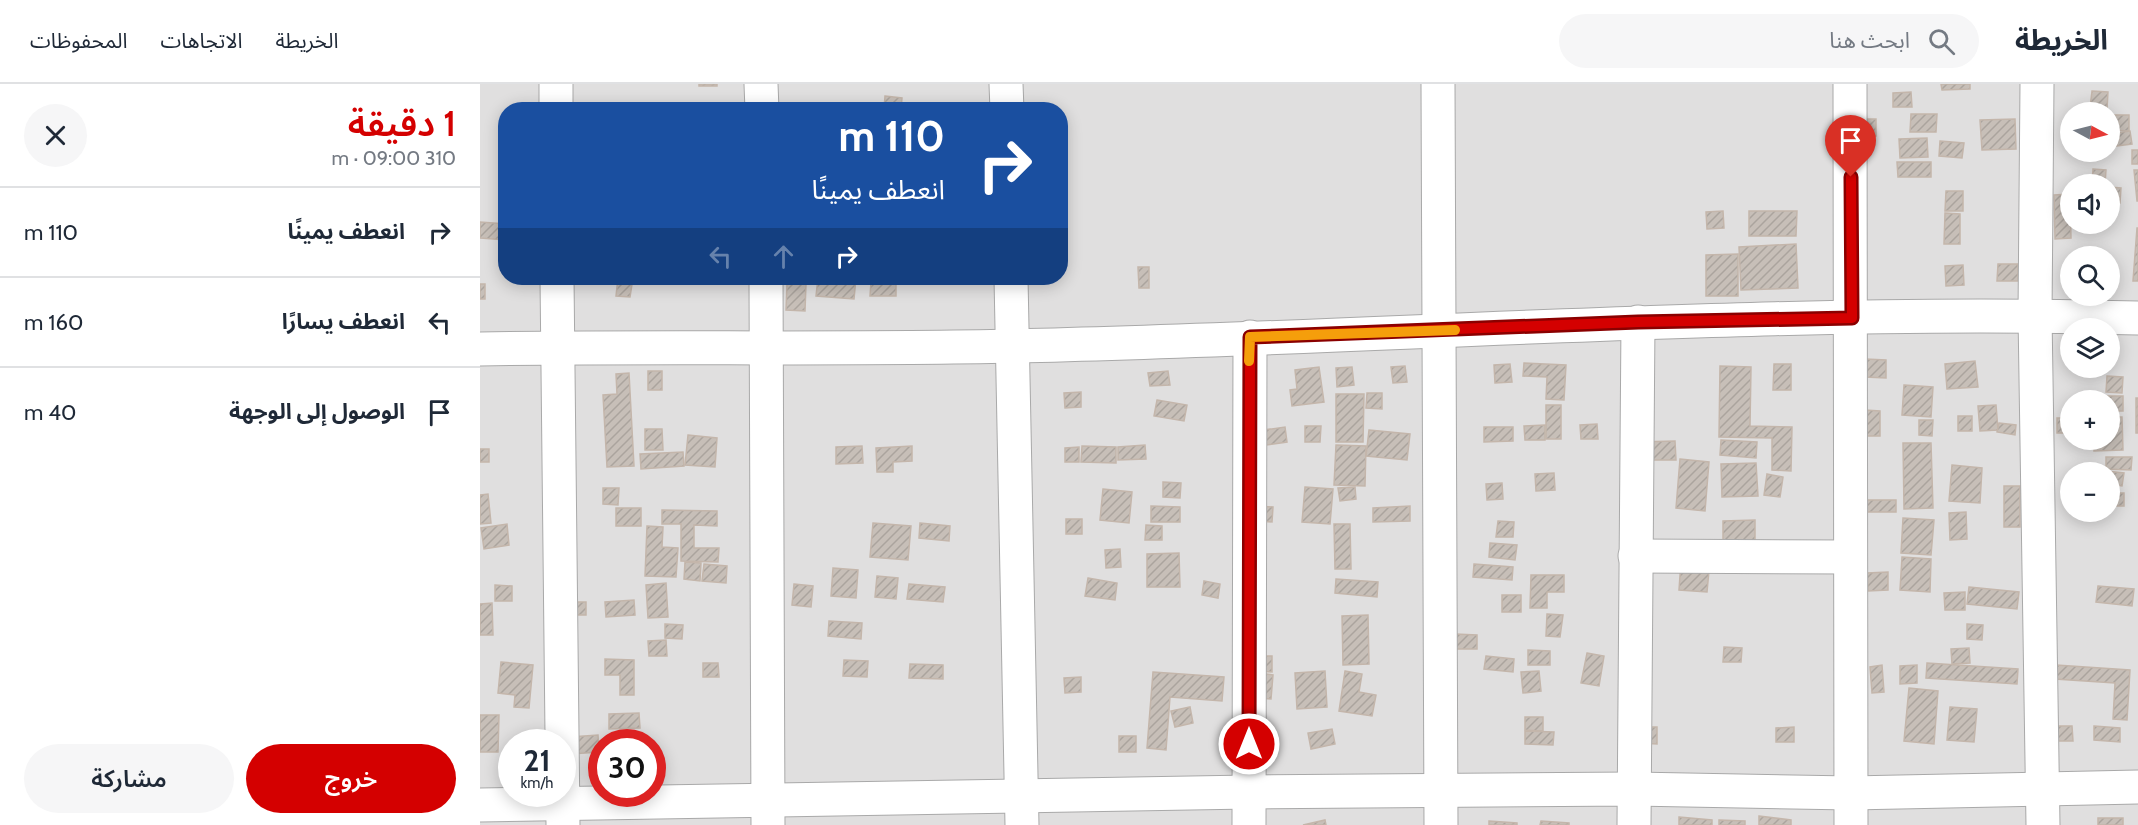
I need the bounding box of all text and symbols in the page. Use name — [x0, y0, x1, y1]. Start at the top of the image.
search box — [1559, 14, 1979, 68]
text: الخريطة — [2015, 23, 2108, 57]
icon: search — [1925, 25, 1958, 58]
text: ابحث هنا — [1829, 27, 1910, 54]
text: المحفوظات — [30, 28, 127, 53]
text: الاتجاهات — [160, 28, 242, 53]
text: الخريطة — [275, 28, 338, 53]
text: 1 دقيقة — [348, 101, 456, 145]
north arrow — [2060, 102, 2120, 162]
map controls — [2060, 102, 2120, 522]
button: close — [24, 104, 87, 167]
text: 110 m — [838, 110, 945, 162]
pin — [1825, 115, 1876, 177]
icon: arrive — [1834, 124, 1867, 157]
icon: right — [966, 126, 1044, 204]
text: 310 m · 09:00 — [331, 146, 456, 170]
text: انعطف يمينًا — [811, 173, 945, 206]
button: sound — [2060, 174, 2120, 234]
icon: right — [423, 216, 456, 249]
text: انعطف يمينًا — [288, 218, 405, 245]
text: 110 m — [24, 219, 78, 246]
icon: left — [704, 240, 737, 273]
icon: ahead — [767, 240, 800, 273]
icon: right — [830, 240, 863, 273]
button: search — [2060, 246, 2120, 306]
icon: left — [423, 306, 456, 339]
text: انعطف يسارًا — [282, 308, 405, 335]
text: 160 m — [24, 309, 83, 336]
button: layers — [2060, 318, 2120, 378]
button: + — [2060, 390, 2120, 450]
icon: arrive — [423, 396, 456, 429]
text: الوصول إلى الوجهة — [229, 398, 405, 425]
text: 40 m — [24, 399, 76, 426]
button: − — [2060, 462, 2120, 522]
position arrow — [1217, 712, 1281, 776]
speed limit sign: 30 — [588, 729, 666, 807]
text: 21 — [524, 742, 550, 779]
button: مشاركة — [24, 744, 234, 813]
button: خروج — [246, 744, 456, 813]
text: km/h — [521, 774, 553, 792]

